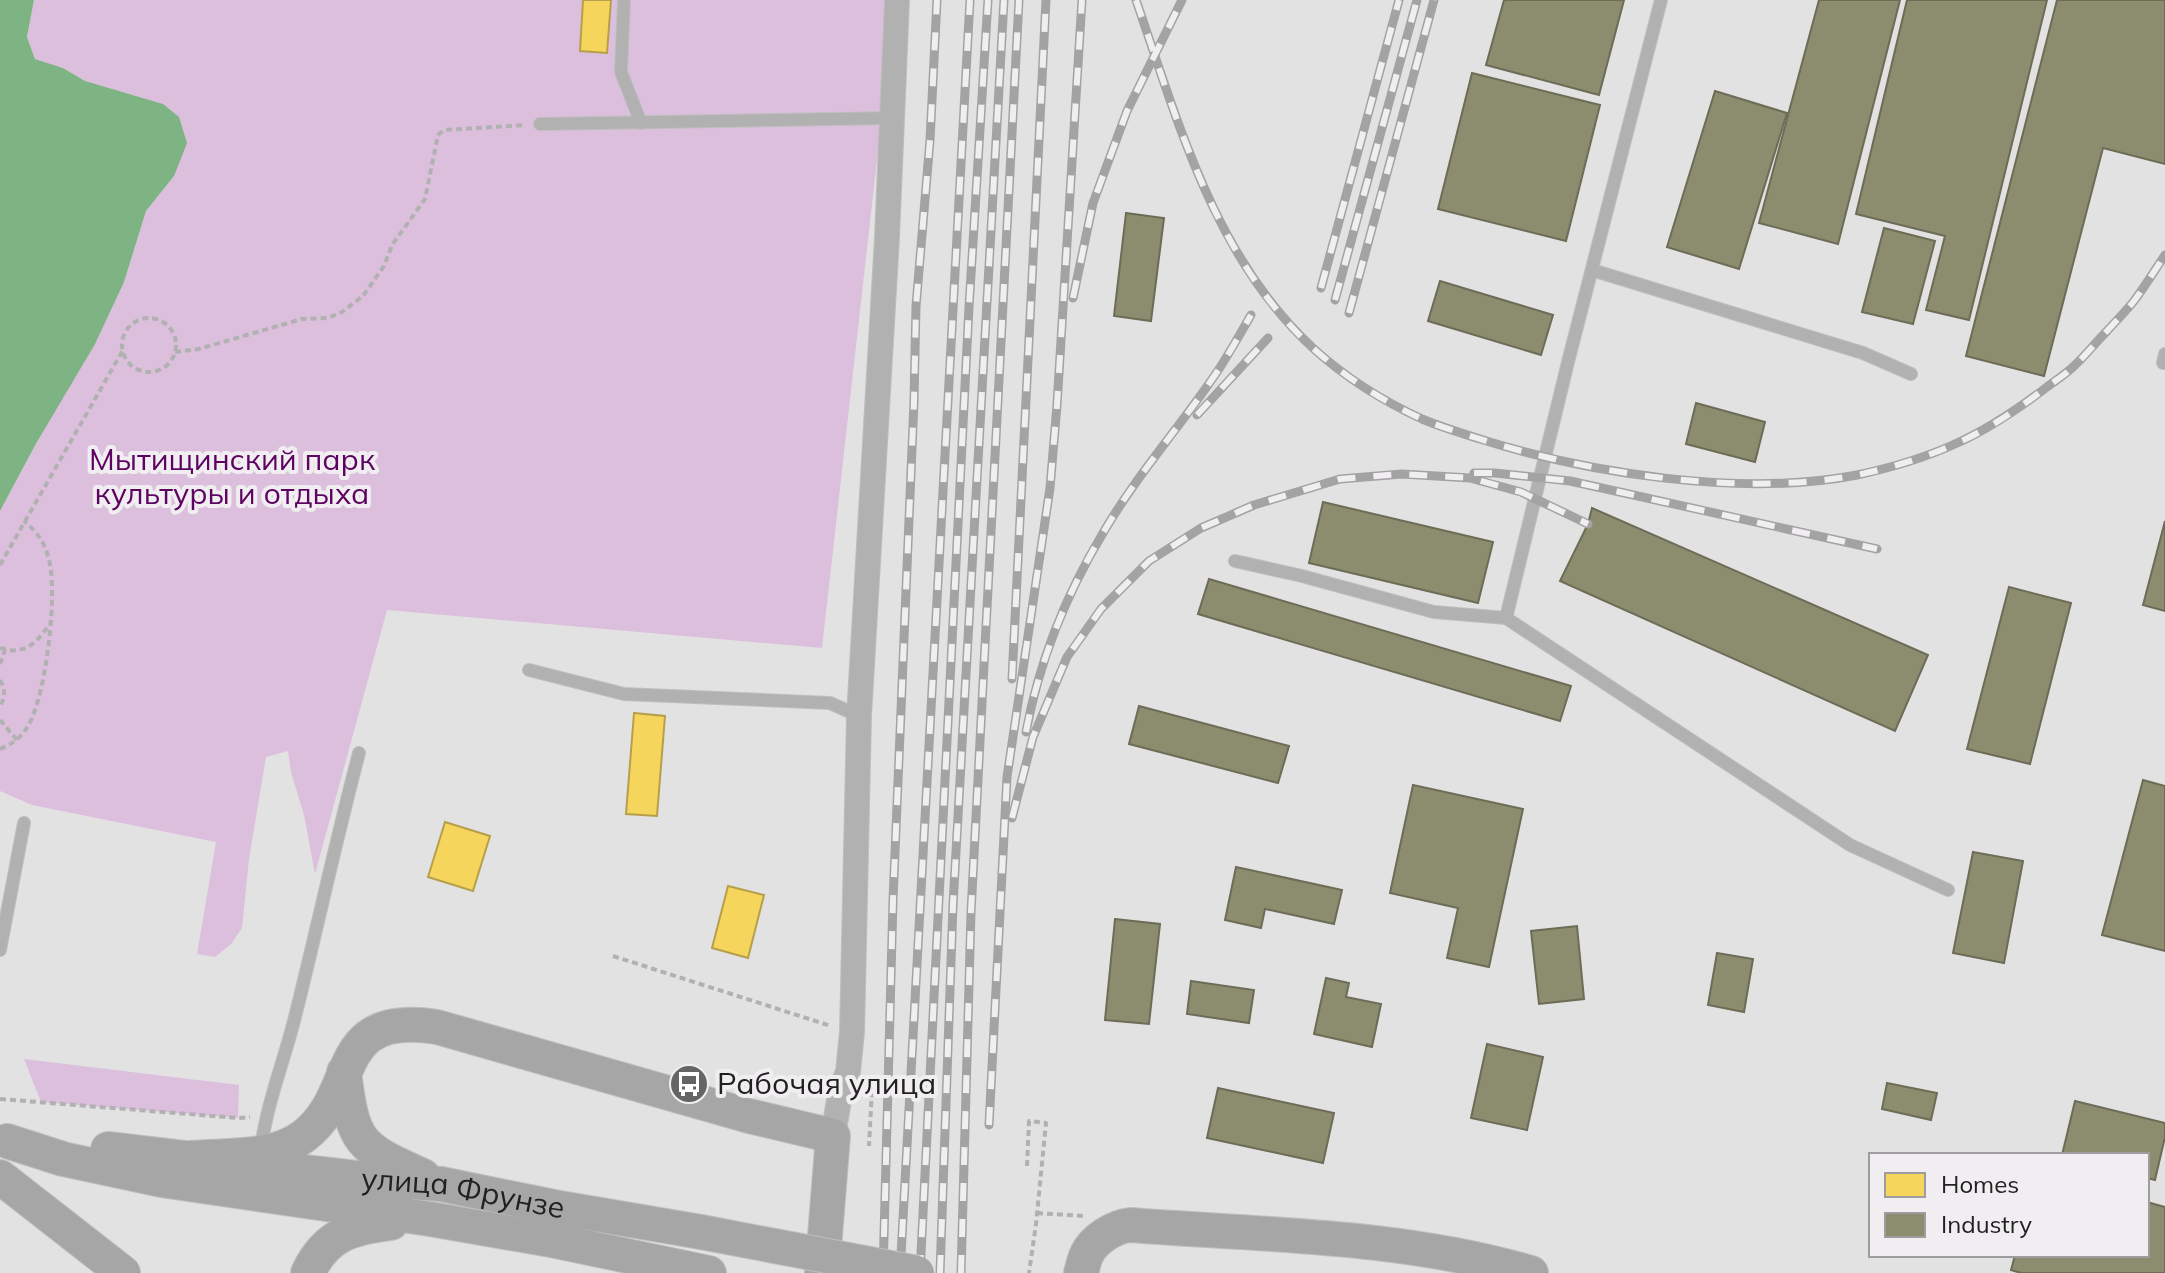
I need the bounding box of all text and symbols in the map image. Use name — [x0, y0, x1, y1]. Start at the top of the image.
park label: Мытищинский парк культуры и отдыха — [89, 440, 376, 512]
bus stop icon: Рабочая улица — [668, 1063, 710, 1105]
place label: Рабочая улица — [717, 1064, 936, 1102]
legend — [1869, 1153, 2149, 1257]
street label: улица Фрунзе — [360, 1159, 568, 1227]
text: Homes — [1941, 1169, 2019, 1199]
text: Industry — [1941, 1209, 2032, 1239]

